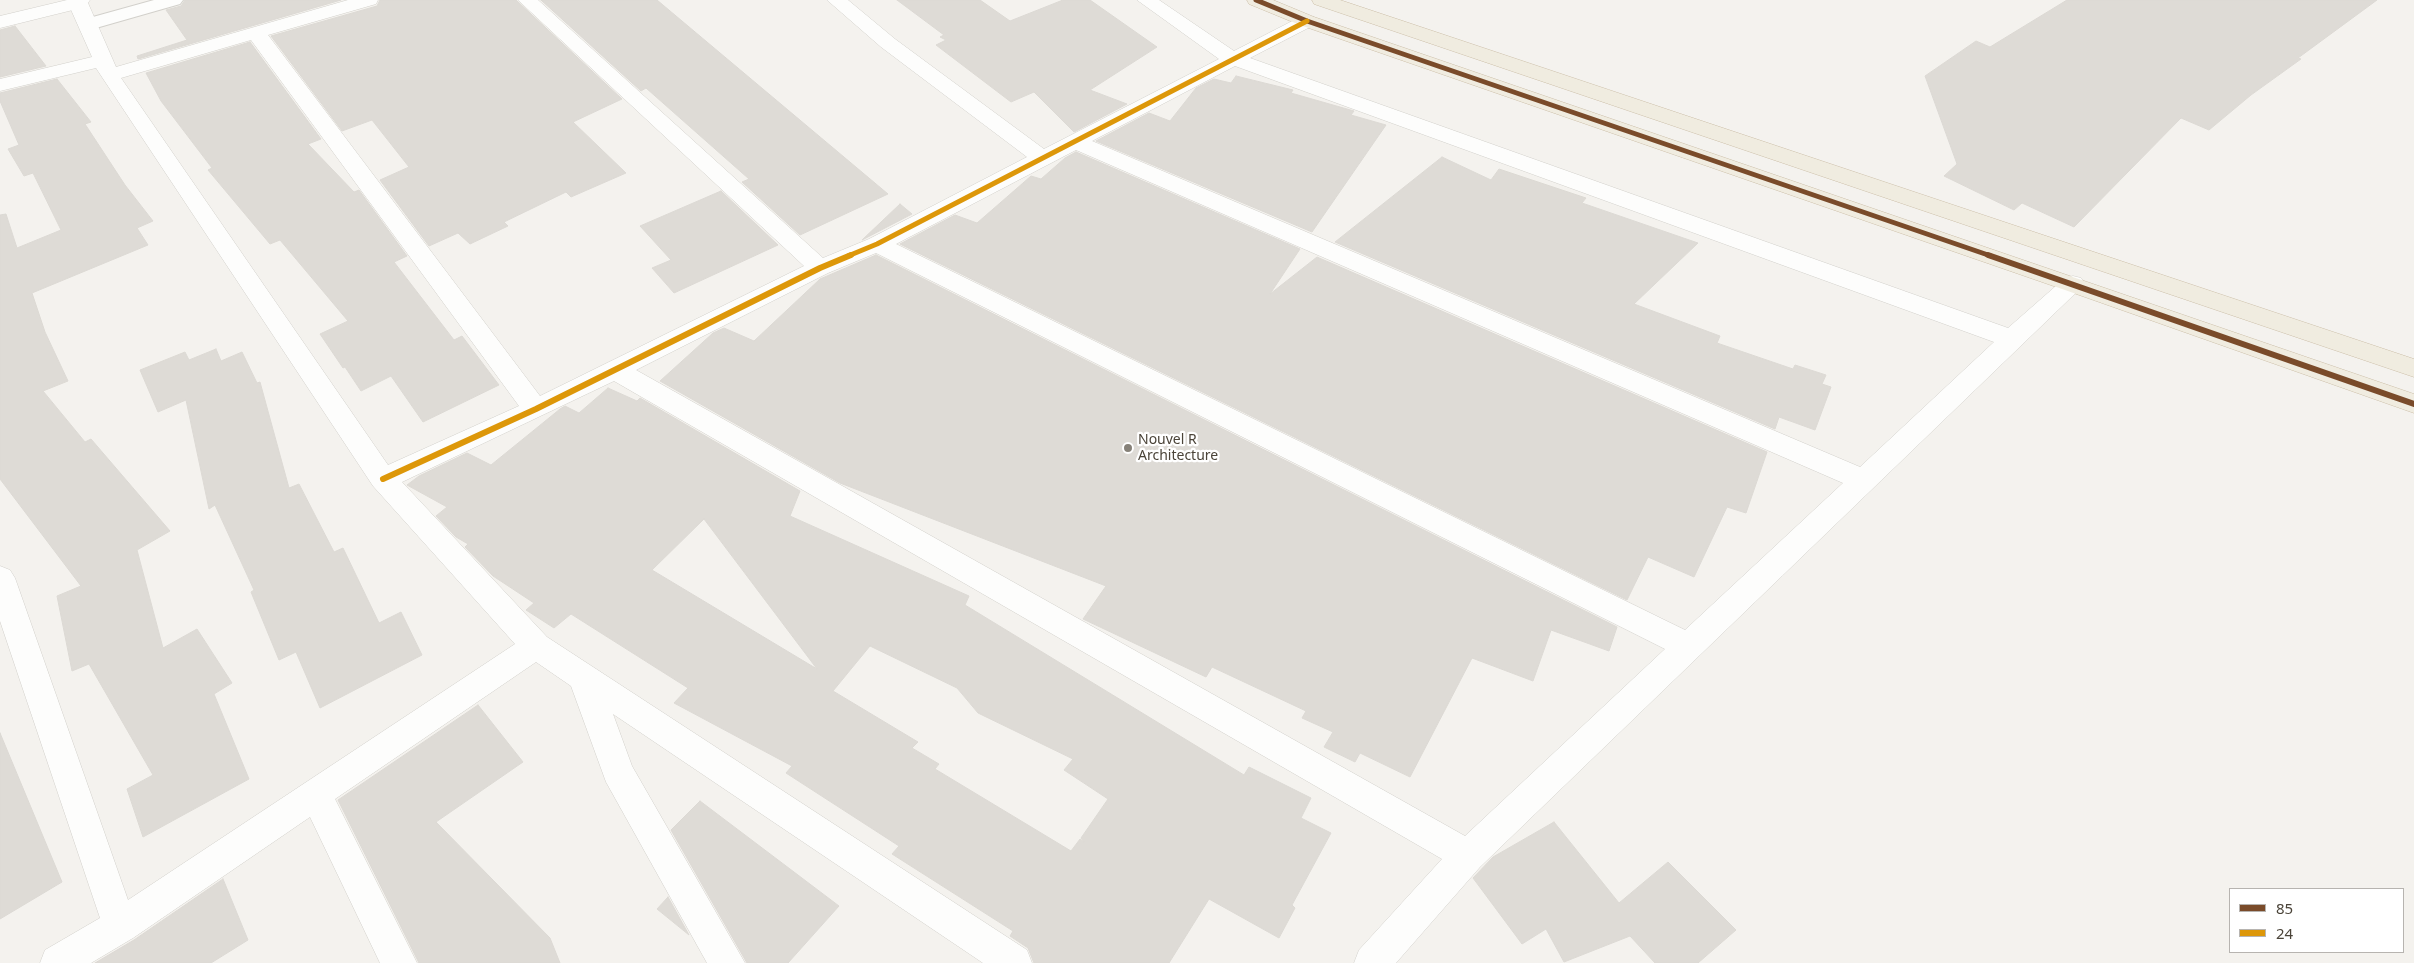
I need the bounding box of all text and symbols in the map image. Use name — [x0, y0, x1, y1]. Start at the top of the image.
place label: Nouvel R Architecture — [1138, 432, 1218, 464]
marker: Nouvel R Architecture — [1122, 442, 1134, 454]
legend — [2229, 888, 2404, 953]
text: 85 — [2276, 898, 2293, 918]
text: 24 — [2276, 923, 2293, 943]

